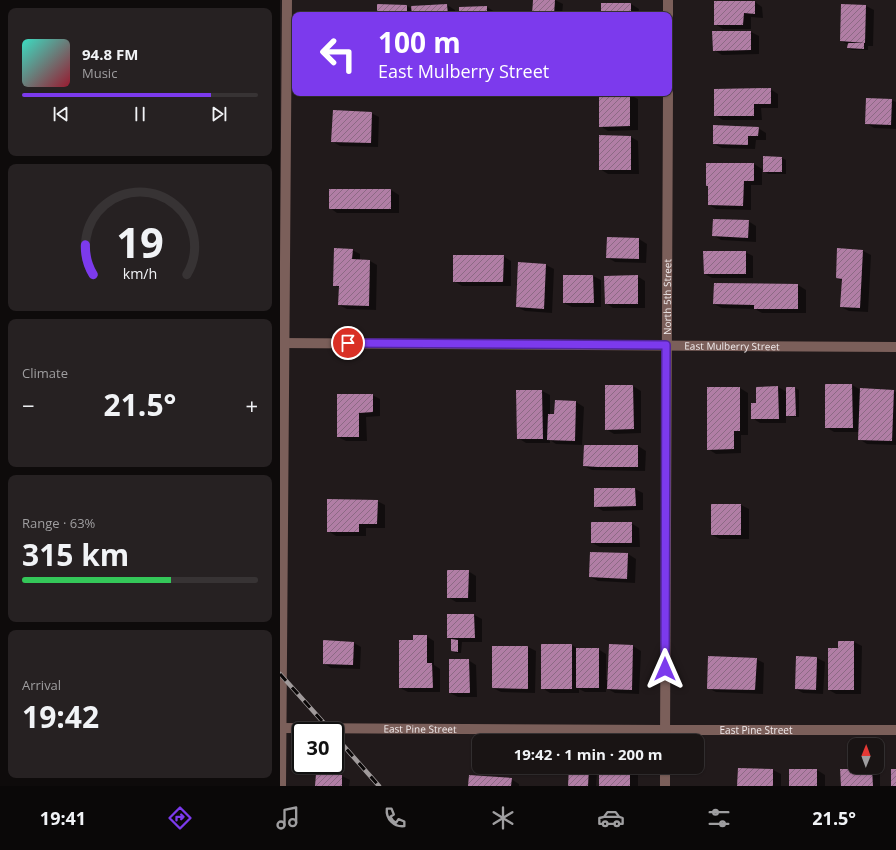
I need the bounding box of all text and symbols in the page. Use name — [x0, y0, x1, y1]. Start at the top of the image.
text: 100 m — [378, 23, 461, 61]
icon: left — [312, 28, 364, 80]
text: 94.8 FM — [82, 44, 138, 64]
text: East Mulberry Street — [378, 59, 549, 83]
text: Music — [82, 64, 117, 82]
icon: previous — [50, 103, 72, 125]
icon: pause — [129, 103, 151, 125]
icon: next — [208, 103, 230, 125]
text: 19 — [116, 214, 164, 270]
street label: North 5th Street — [660, 259, 674, 335]
text: km/h — [123, 264, 157, 283]
pin — [331, 326, 365, 360]
icon: arrive — [337, 332, 359, 354]
street label: East Mulberry Street — [684, 339, 780, 353]
text: Climate — [22, 364, 68, 382]
text: 21.5° — [104, 384, 176, 425]
text: − — [22, 390, 35, 420]
text: + — [245, 390, 258, 420]
text: Range · 63% — [22, 514, 95, 532]
text: 315 km — [22, 534, 129, 575]
position arrow — [644, 648, 686, 690]
text: Arrival — [22, 676, 61, 694]
text: 19:42 — [22, 696, 99, 737]
speed limit sign: 30 — [292, 722, 344, 774]
street label: East Pine Street — [383, 722, 457, 736]
street label: East Pine Street — [720, 723, 793, 737]
north arrow — [848, 738, 884, 774]
map controls — [848, 738, 884, 774]
text: 19:42 · 1 min · 200 m — [514, 744, 662, 764]
icon: directions — [166, 804, 194, 832]
icon: music — [274, 804, 302, 832]
icon: phone — [381, 804, 409, 832]
icon: climate — [489, 804, 517, 832]
icon: car — [597, 804, 625, 832]
icon: filters — [705, 804, 733, 832]
text: 19:41 — [40, 806, 86, 830]
text: 21.5° — [812, 806, 856, 830]

